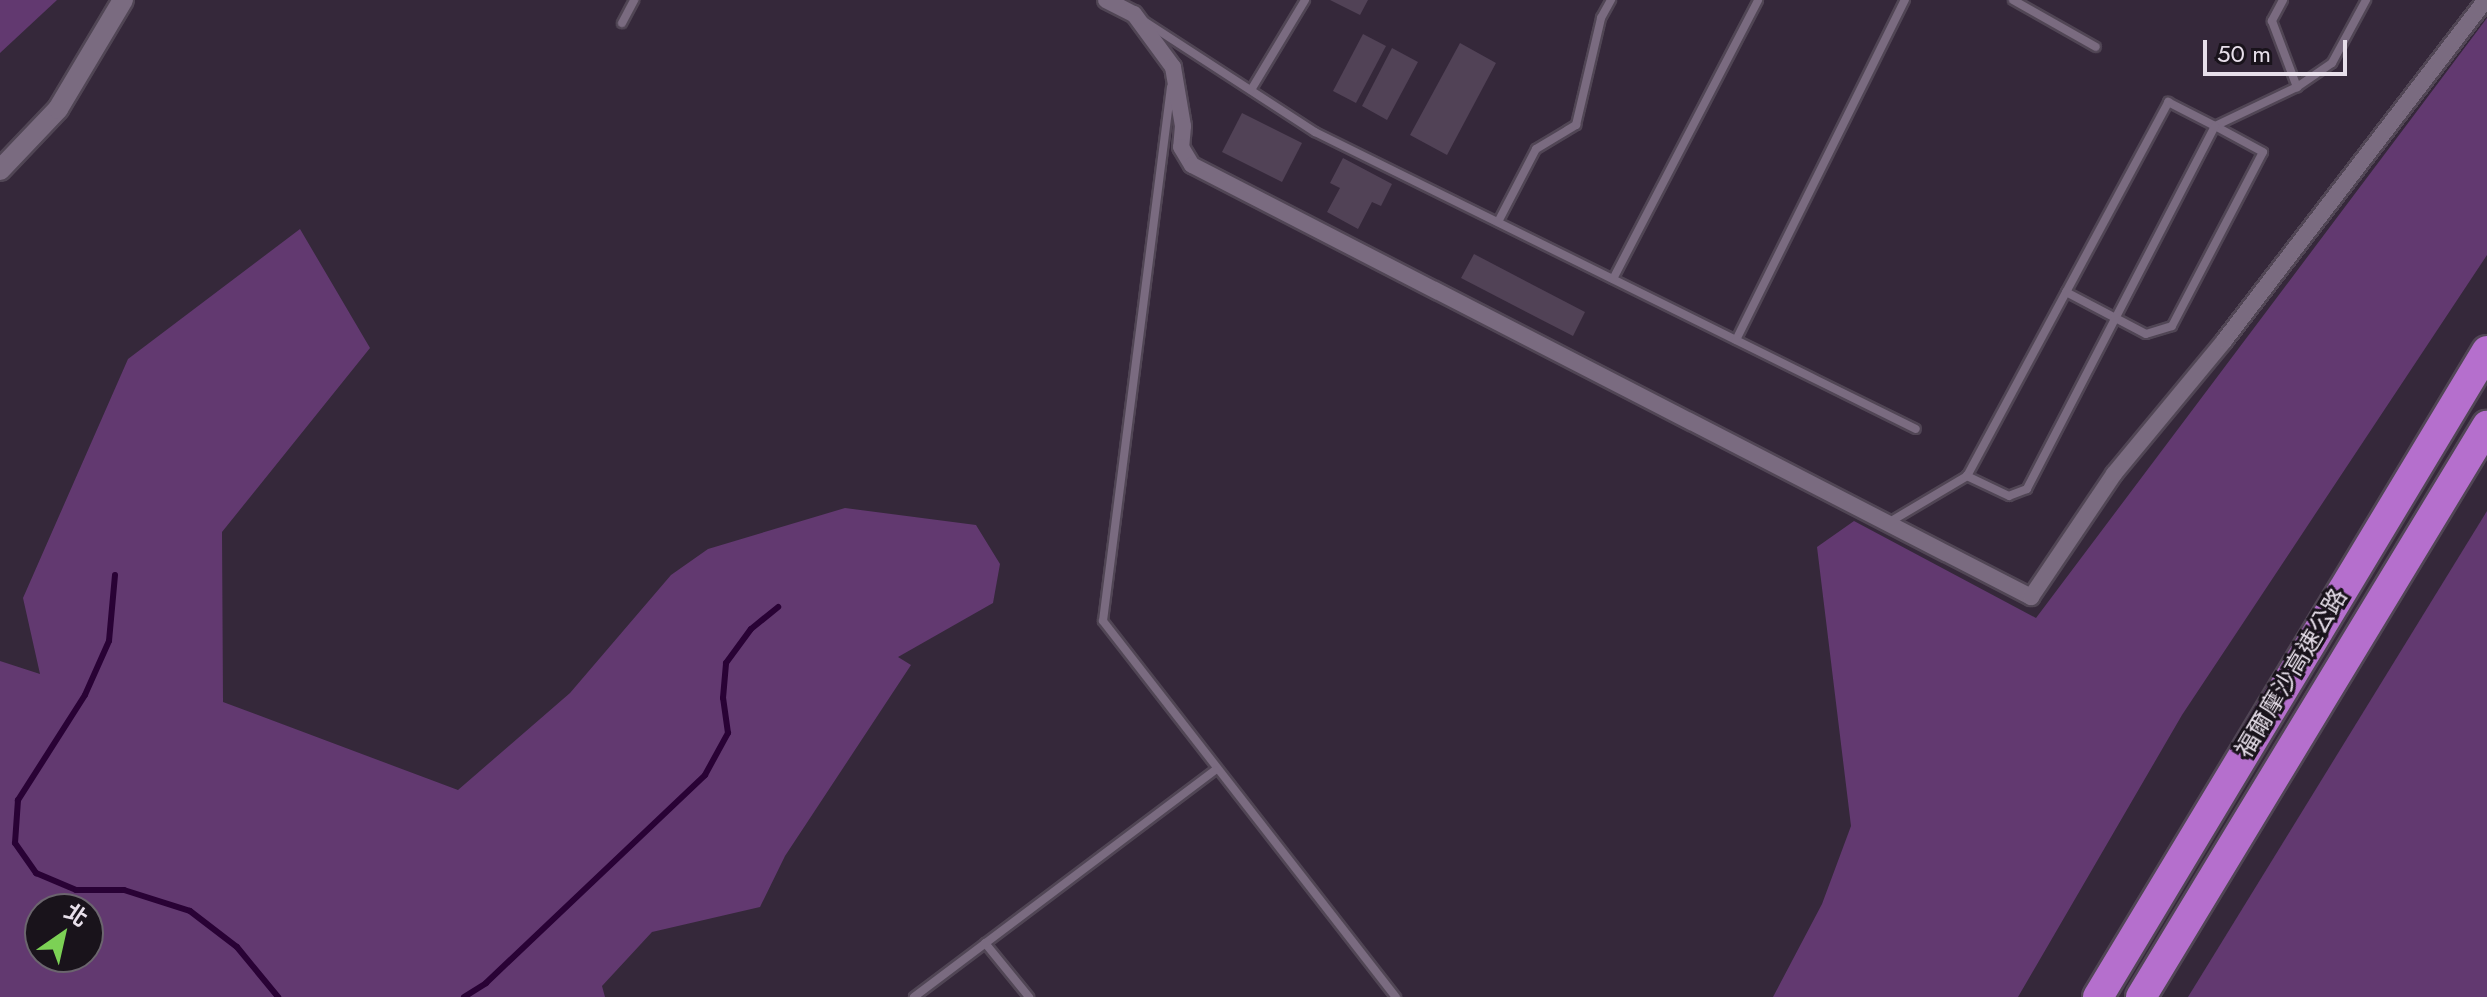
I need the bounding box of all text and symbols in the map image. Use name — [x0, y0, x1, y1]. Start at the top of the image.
scale bar — [2207, 24, 2351, 74]
text: 50 m — [2217, 36, 2271, 71]
street label: 福爾摩沙高速公路 — [2229, 583, 2353, 763]
north arrow — [24, 893, 104, 973]
text: 北 — [58, 895, 94, 934]

